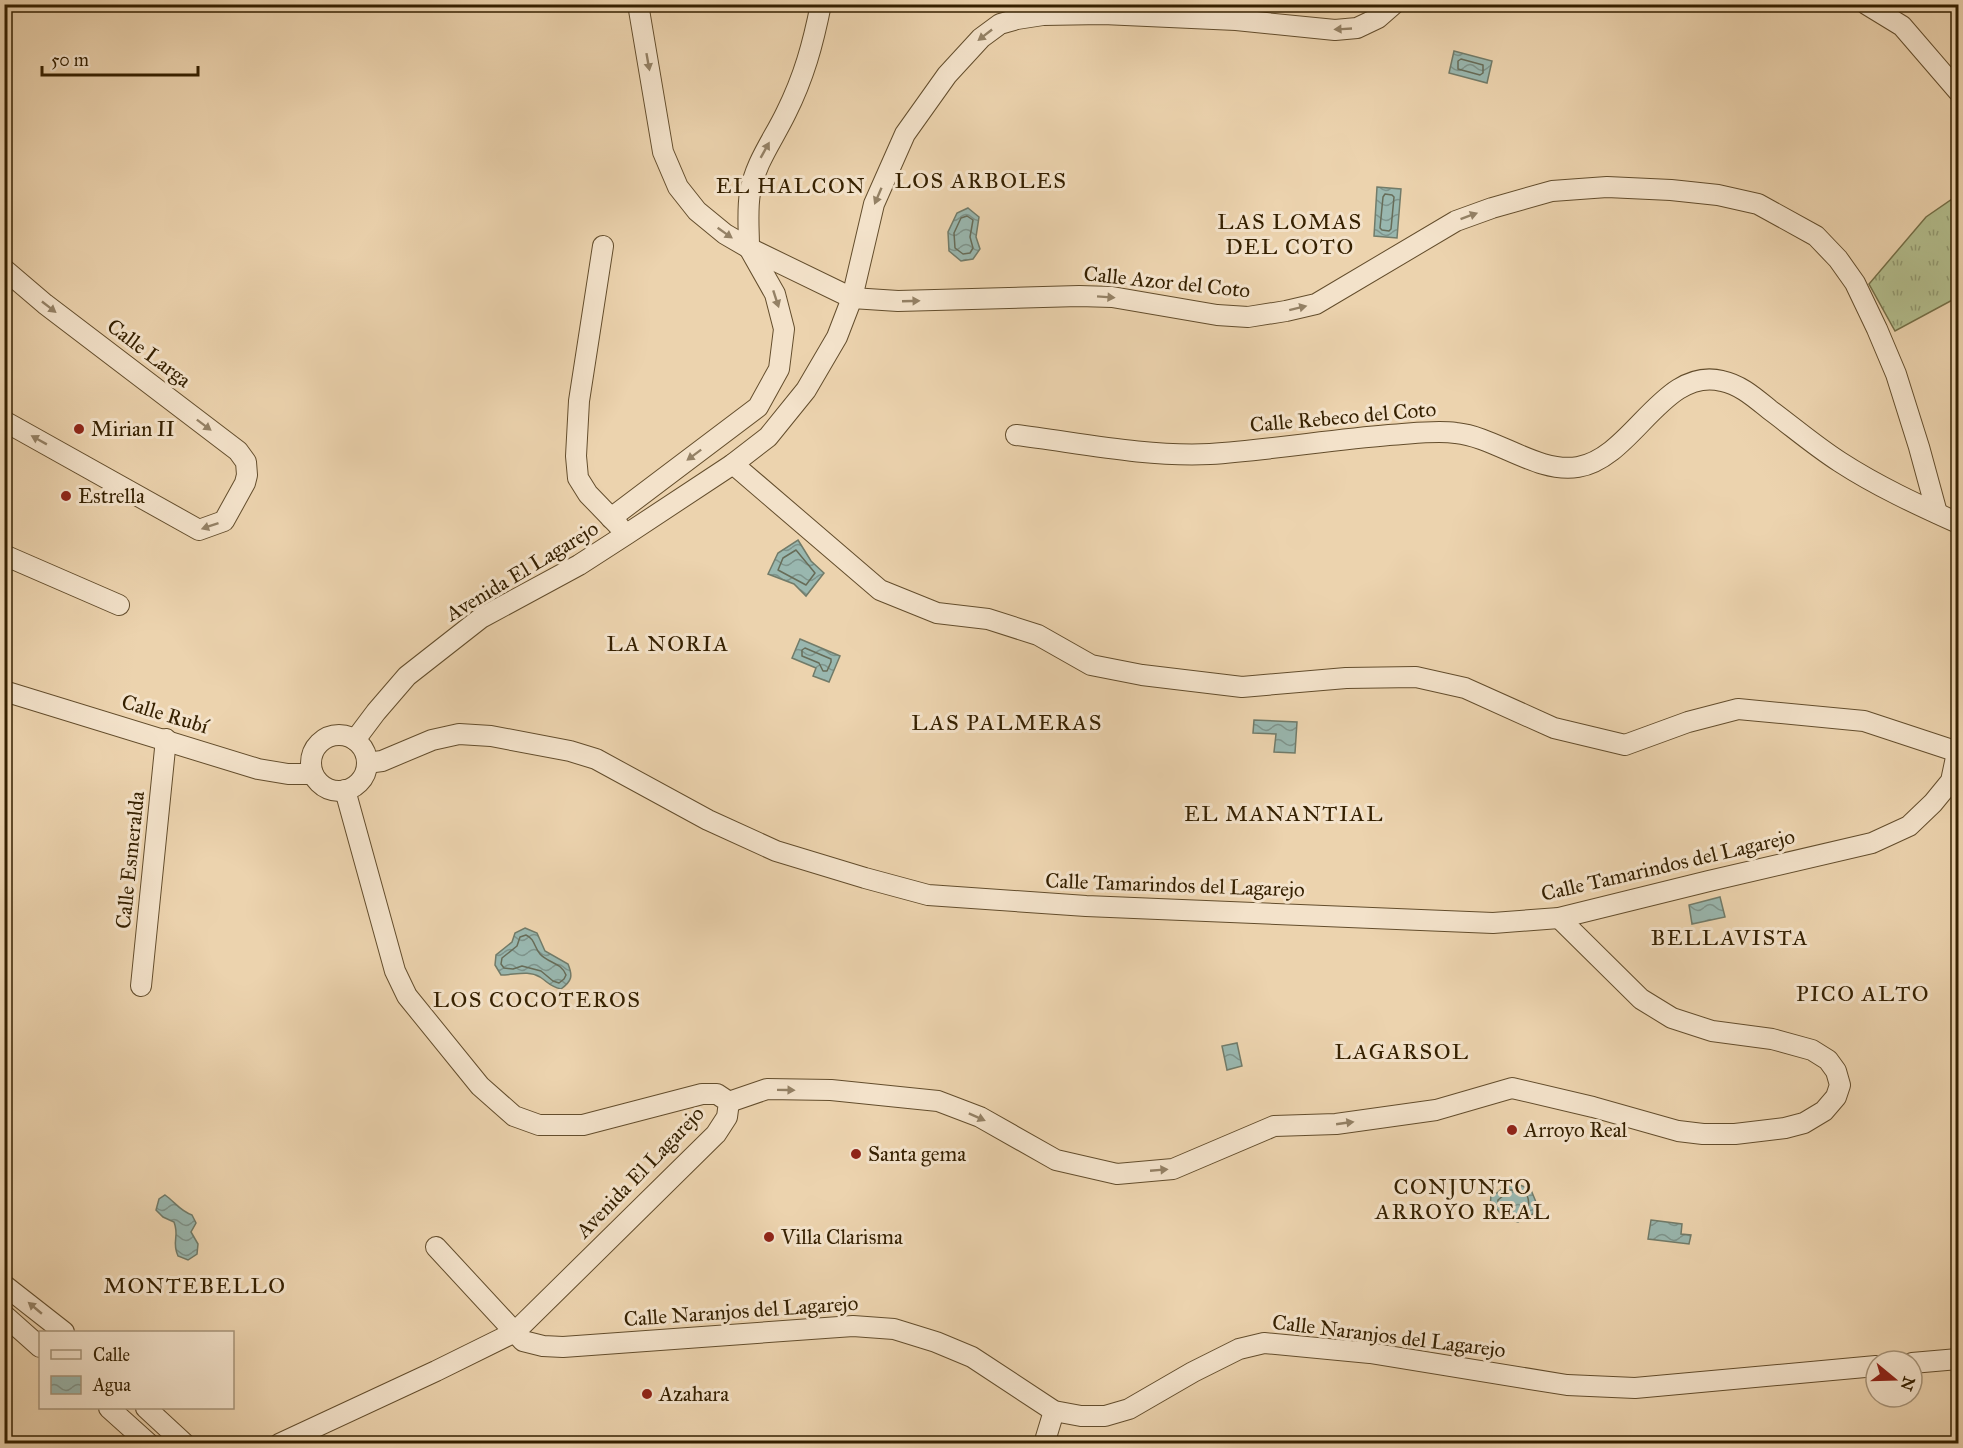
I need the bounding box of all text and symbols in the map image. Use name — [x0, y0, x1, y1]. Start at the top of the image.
one-way arrow — [1333, 24, 1352, 34]
one-way arrow — [977, 29, 993, 42]
scale bar — [42, 39, 198, 77]
text: 50 m — [51, 49, 89, 71]
one-way arrow — [644, 53, 653, 72]
one-way arrow — [760, 141, 770, 158]
district label: LOS ARBOLES — [895, 167, 1067, 194]
district label: EL HALCON — [716, 172, 866, 199]
one-way arrow — [873, 187, 883, 205]
district label: LAS LOMAS DEL COTO — [1217, 208, 1363, 260]
one-way arrow — [1460, 210, 1478, 220]
one-way arrow — [716, 227, 732, 239]
street label: Calle Azor del Coto — [1082, 260, 1252, 304]
one-way arrow — [771, 290, 781, 308]
one-way arrow — [1096, 293, 1115, 302]
one-way arrow — [901, 296, 920, 305]
one-way arrow — [41, 301, 57, 314]
one-way arrow — [1289, 303, 1308, 313]
street label: Calle Larga — [102, 313, 196, 393]
street label: Calle Rebeco del Coto — [1249, 396, 1437, 438]
place label: Mirian II — [91, 416, 175, 442]
one-way arrow — [196, 419, 212, 432]
marker: Mirian II — [72, 422, 86, 436]
one-way arrow — [30, 435, 47, 445]
one-way arrow — [686, 449, 702, 462]
place label: Estrella — [78, 483, 145, 509]
marker: Estrella — [59, 489, 73, 503]
street label: Avenida El Lagarejo — [440, 515, 603, 627]
one-way arrow — [201, 521, 219, 531]
district label: LA NORIA — [606, 630, 730, 657]
street label: Calle Rubí — [118, 688, 213, 740]
district label: LAS PALMERAS — [911, 709, 1103, 736]
street label: Calle Esmeralda — [110, 790, 150, 930]
district label: EL MANANTIAL — [1184, 800, 1384, 827]
street label: Calle Tamarindos del Lagarejo — [1539, 823, 1798, 907]
street label: Calle Tamarindos del Lagarejo — [1045, 867, 1305, 903]
district label: BELLAVISTA — [1651, 924, 1809, 951]
district label: PICO ALTO — [1796, 980, 1930, 1007]
district label: LOS COCOTEROS — [433, 986, 641, 1013]
district label: LAGARSOL — [1335, 1038, 1469, 1065]
one-way arrow — [776, 1085, 795, 1094]
street label: Avenida El Lagarejo — [570, 1100, 710, 1244]
one-way arrow — [969, 1112, 986, 1121]
place label: Arroyo Real — [1523, 1117, 1628, 1143]
one-way arrow — [1336, 1118, 1355, 1128]
marker: Arroyo Real — [1505, 1123, 1519, 1137]
place label: Santa gema — [868, 1141, 966, 1167]
marker: Santa gema — [849, 1147, 863, 1161]
one-way arrow — [1150, 1165, 1169, 1175]
district label: CONJUNTO ARROYO REAL — [1374, 1173, 1551, 1225]
place label: Villa Clarisma — [780, 1224, 903, 1250]
marker: Villa Clarisma — [762, 1230, 776, 1244]
district label: MONTEBELLO — [104, 1272, 286, 1299]
street label: Calle Naranjos del Lagarejo — [623, 1290, 859, 1332]
one-way arrow — [27, 1301, 43, 1314]
street label: Calle Naranjos del Lagarejo — [1271, 1309, 1507, 1363]
legend — [39, 1331, 234, 1409]
text: Calle — [93, 1344, 130, 1366]
north arrow — [1864, 1349, 1924, 1409]
text: Agua — [92, 1374, 131, 1397]
text: N — [1896, 1374, 1919, 1394]
place label: Azahara — [658, 1381, 729, 1407]
marker: Azahara — [640, 1387, 654, 1401]

